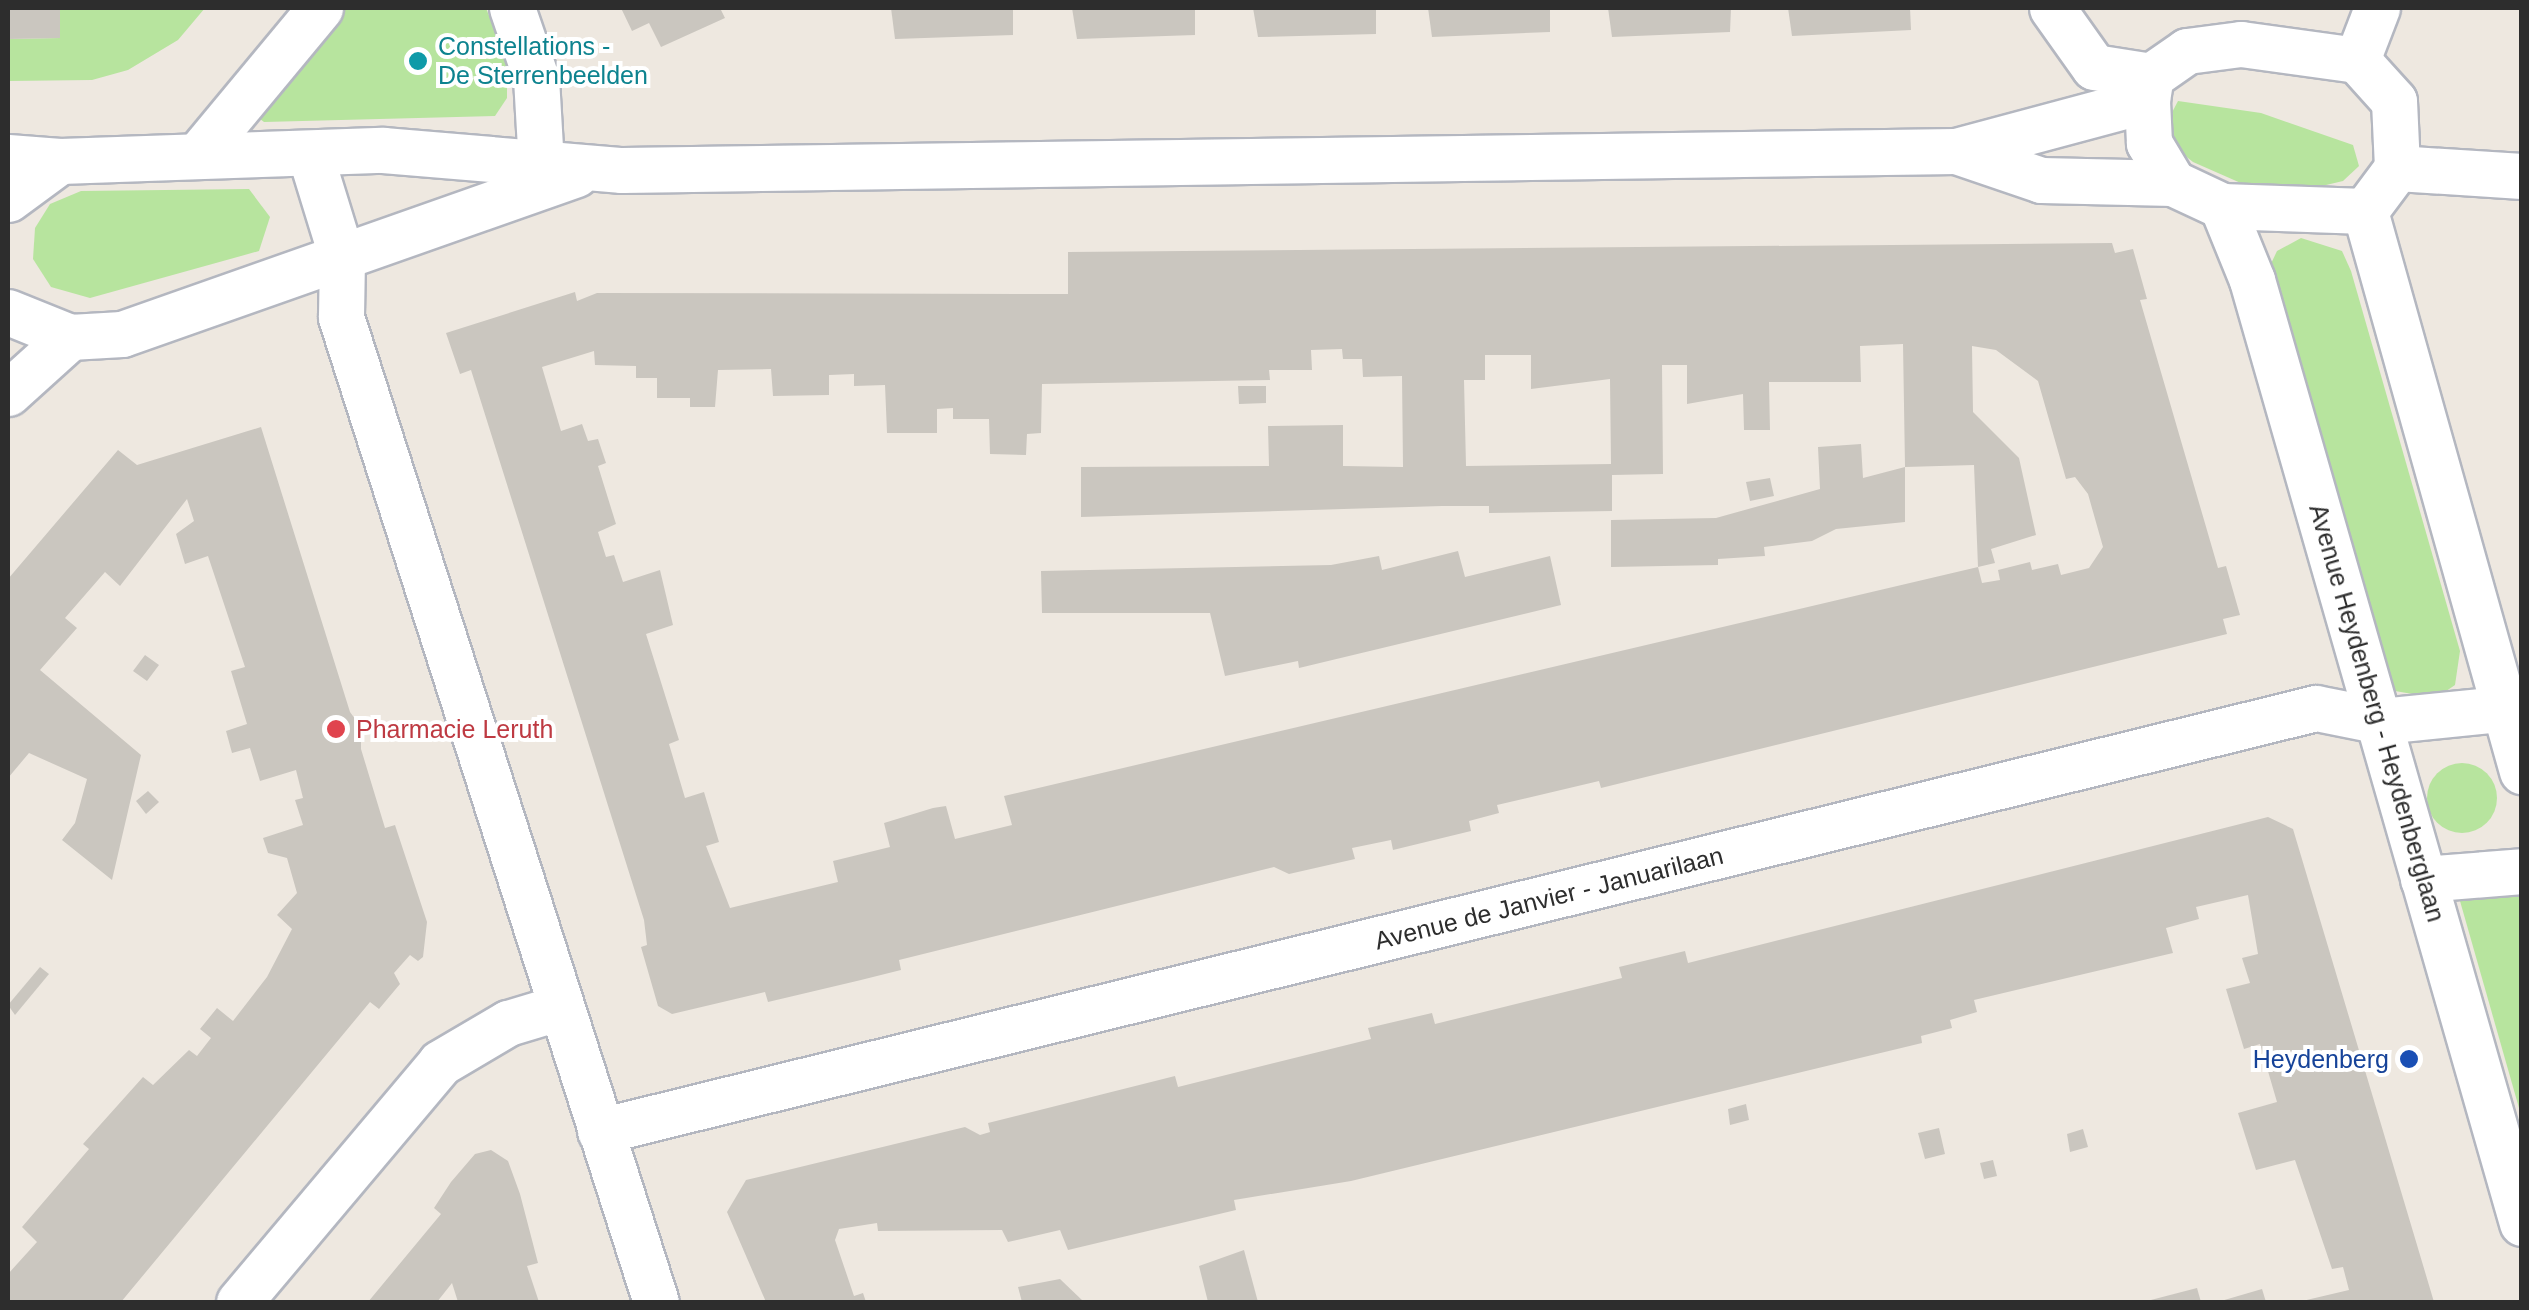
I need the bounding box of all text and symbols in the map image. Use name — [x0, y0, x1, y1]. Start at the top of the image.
place label: Constellations - De Sterrenbeelden — [438, 32, 648, 91]
marker: Constellations - De Sterrenbeelden — [407, 50, 429, 72]
street label: Avenue Heydenberg - Heydenberglaan — [2303, 501, 2451, 925]
place label: Pharmacie Leruth — [356, 714, 553, 744]
marker: Pharmacie Leruth — [325, 718, 347, 740]
street label: Avenue de Janvier - Januarilaan — [1372, 840, 1726, 956]
place label: Heydenberg — [2253, 1044, 2389, 1074]
marker: Heydenberg — [2398, 1048, 2420, 1070]

